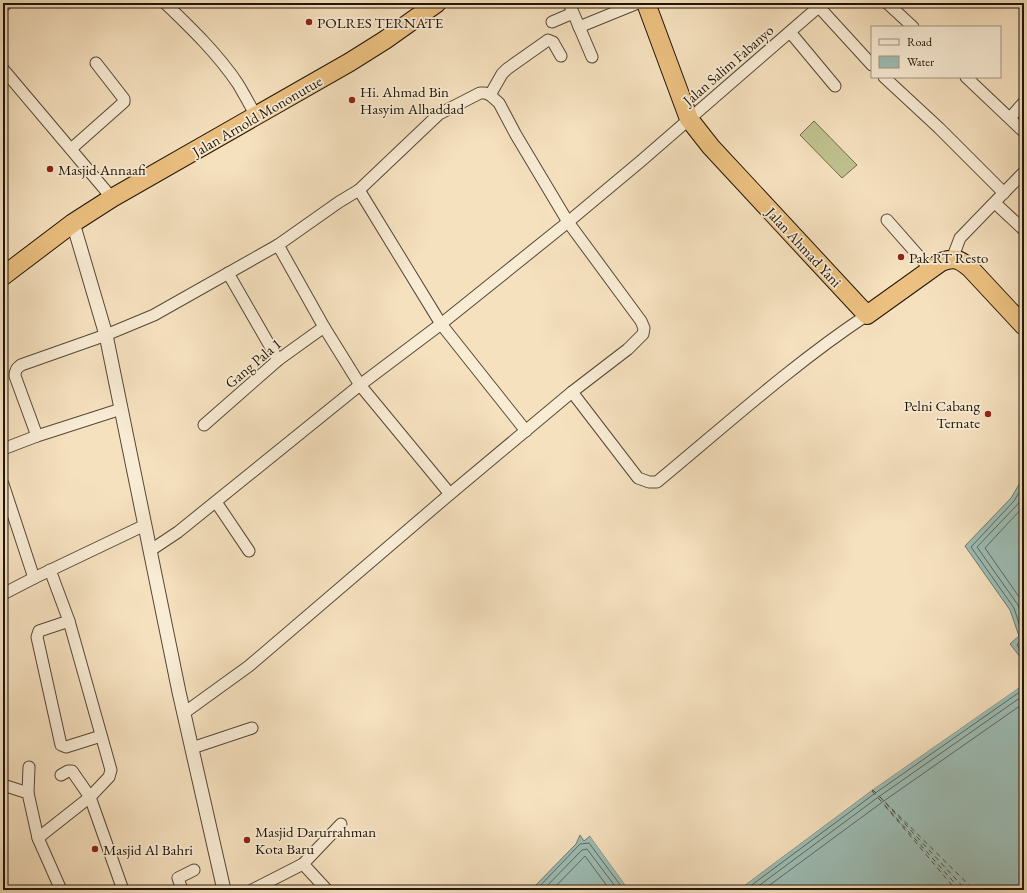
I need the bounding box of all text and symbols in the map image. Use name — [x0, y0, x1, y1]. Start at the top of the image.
place label: POLRES TERNATE — [317, 13, 444, 32]
marker: POLRES TERNATE — [304, 17, 314, 27]
street label: Jalan Salim Fabanyo — [677, 20, 777, 111]
legend — [871, 26, 1001, 78]
text: Road — [907, 34, 933, 50]
text: Water — [907, 54, 934, 70]
street label: Jalan Arnold Mononutue — [187, 71, 325, 162]
place label: Hi. Ahmad Bin Hasyim Alhaddad — [360, 82, 465, 118]
marker: Hi. Ahmad Bin Hasyim Alhaddad — [347, 95, 357, 105]
place label: Masjid Annaafi — [58, 160, 146, 179]
marker: Masjid Annaafi — [45, 164, 55, 174]
street label: Jalan Ahmad Yani — [761, 202, 846, 291]
place label: Pak RT Resto — [909, 248, 988, 267]
marker: Pak RT Resto — [896, 252, 906, 262]
street label: Gang Pala 1 — [221, 334, 285, 392]
place label: Pelni Cabang Ternate — [904, 396, 980, 432]
marker: Pelni Cabang Ternate — [983, 409, 993, 419]
place label: Masjid Darurrahman Kota Baru — [255, 822, 376, 858]
marker: Masjid Darurrahman Kota Baru — [242, 835, 252, 845]
place label: Masjid Al Bahri — [103, 840, 193, 859]
marker: Masjid Al Bahri — [90, 844, 100, 854]

